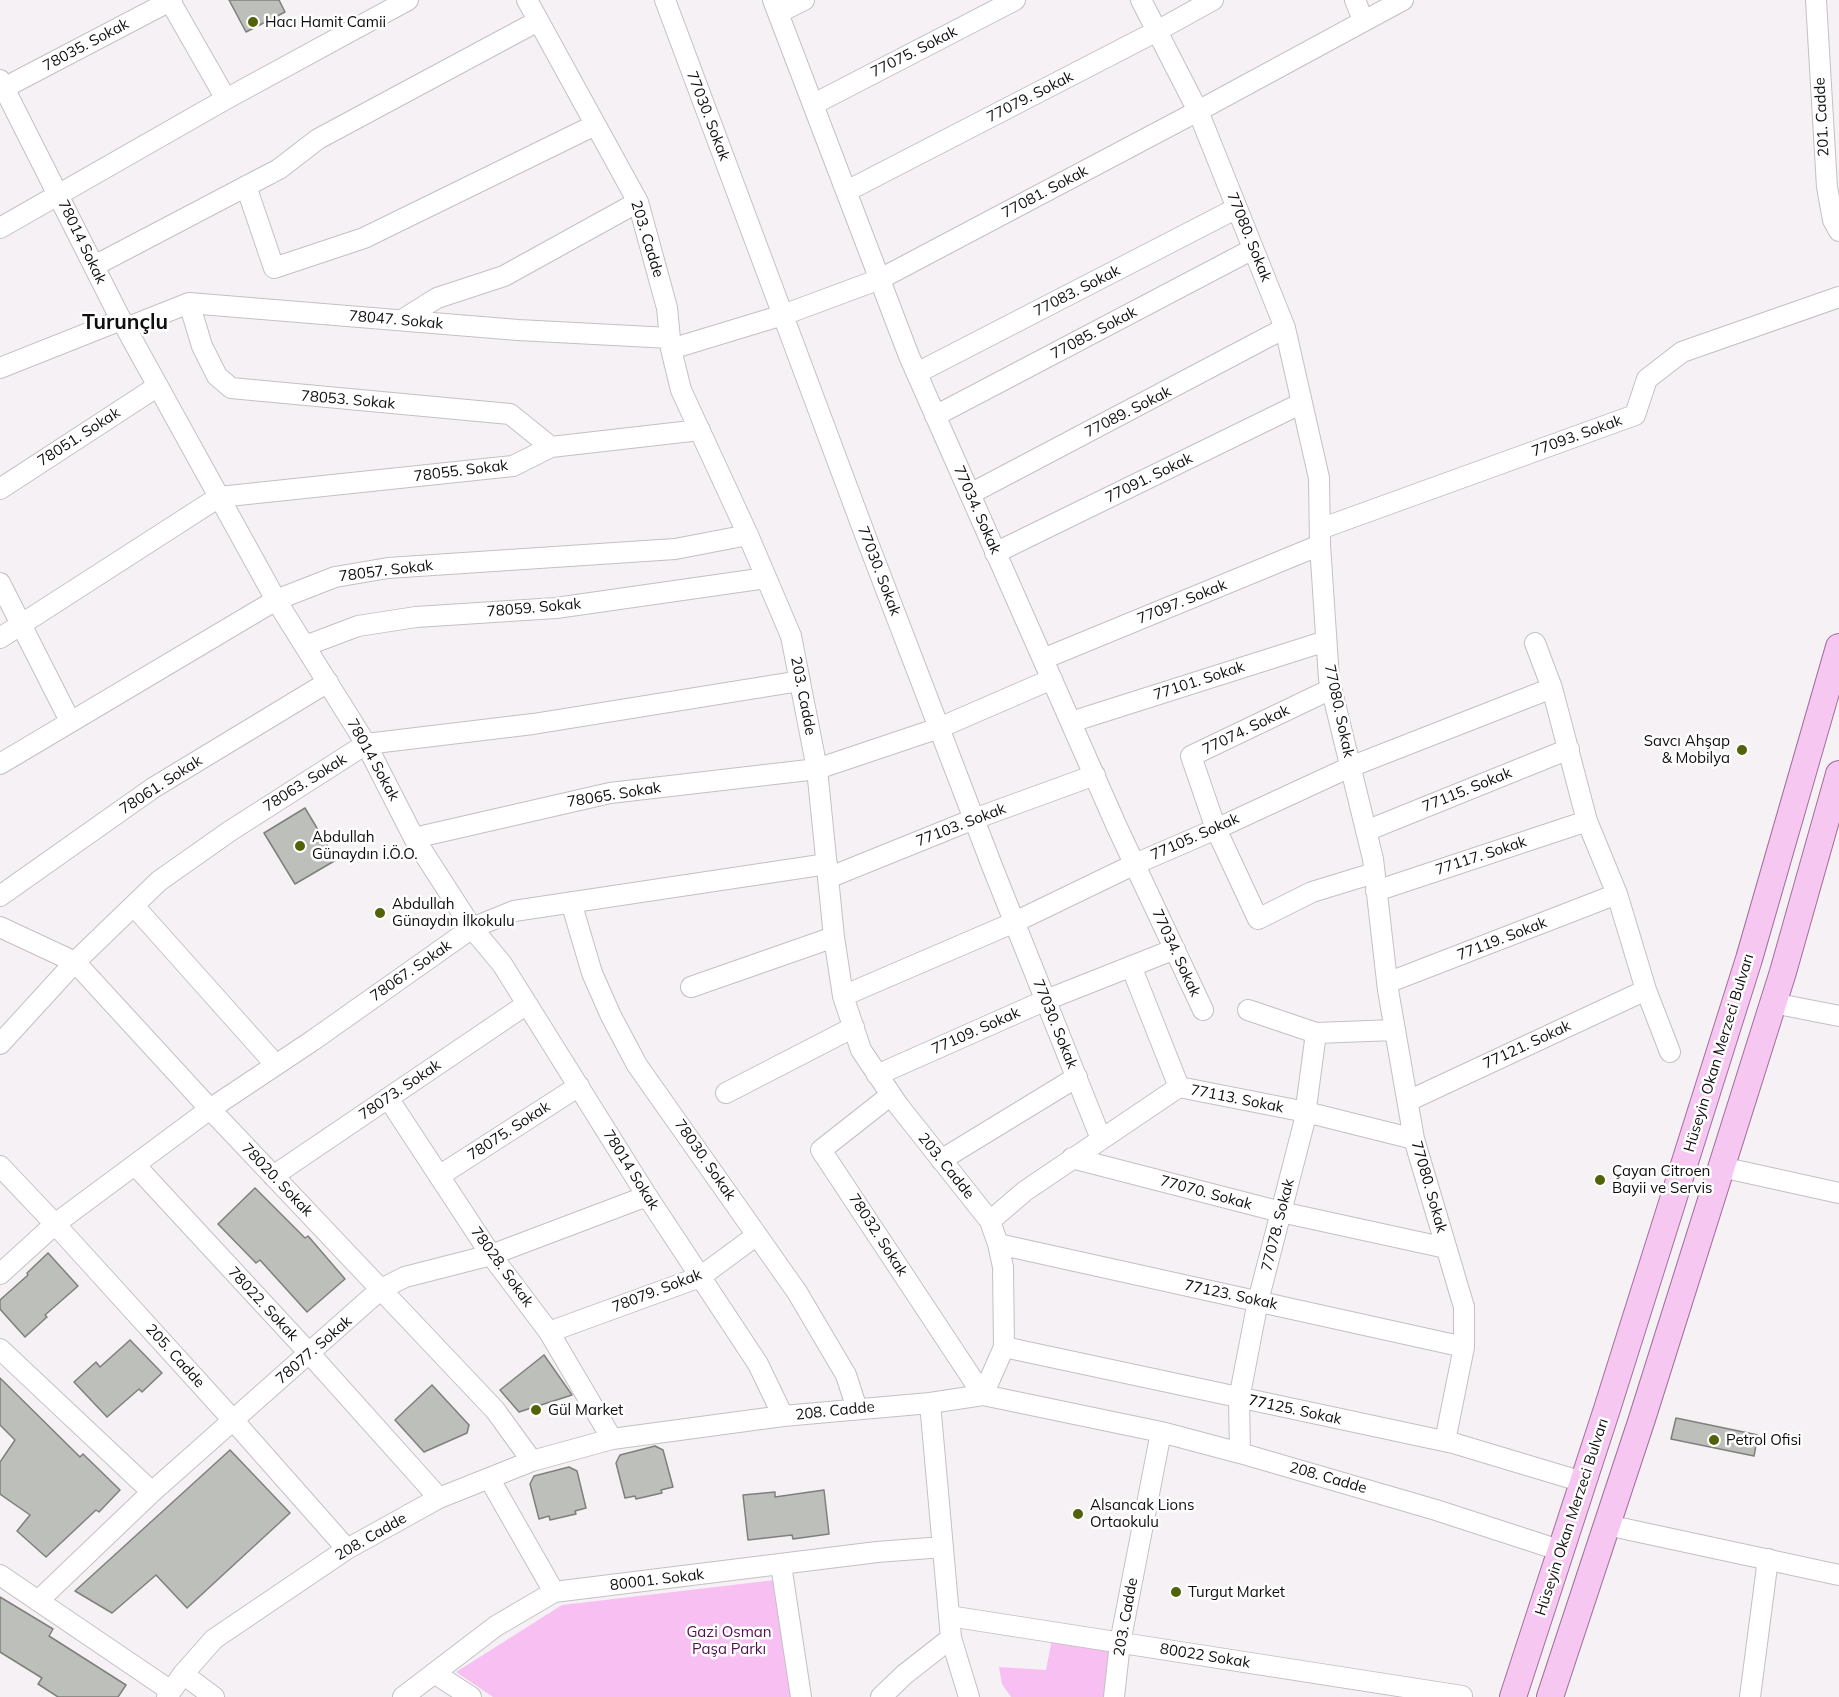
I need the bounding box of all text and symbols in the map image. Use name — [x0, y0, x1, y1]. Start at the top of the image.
place label: Hacı Hamit Camii — [265, 13, 386, 31]
street label: 78035. Sokak — [40, 15, 132, 75]
marker: Hacı Hamit Camii — [246, 15, 260, 29]
street label: 77075. Sokak — [868, 23, 960, 81]
street label: 77079. Sokak — [984, 68, 1076, 126]
street label: 77030. Sokak — [683, 69, 733, 163]
street label: 201. Cadde — [1811, 77, 1833, 157]
street label: 77081. Sokak — [999, 162, 1091, 222]
street label: 77080. Sokak — [1223, 190, 1275, 284]
street label: 78014 Sokak — [54, 197, 110, 287]
street label: 203. Cadde — [627, 198, 667, 280]
street label: 77083. Sokak — [1031, 262, 1123, 320]
street label: 77085. Sokak — [1048, 303, 1140, 363]
street label: 78047. Sokak — [348, 307, 444, 333]
district label: Turunçlu — [82, 310, 168, 336]
street label: 77089. Sokak — [1082, 383, 1174, 441]
street label: 78053. Sokak — [300, 387, 396, 413]
street label: 78051. Sokak — [34, 404, 124, 470]
street label: 77093. Sokak — [1529, 411, 1625, 461]
street label: 77091. Sokak — [1103, 449, 1195, 507]
street label: 78055. Sokak — [413, 456, 509, 486]
street label: 77034. Sokak — [950, 463, 1004, 557]
street label: 77030. Sokak — [854, 524, 904, 618]
street label: 78057. Sokak — [338, 556, 434, 586]
street label: 77097. Sokak — [1135, 576, 1229, 628]
street label: 78059. Sokak — [486, 595, 582, 621]
street label: 203. Cadde — [787, 655, 819, 737]
street label: 77101. Sokak — [1151, 658, 1247, 704]
street label: 77080. Sokak — [1320, 663, 1358, 759]
street label: 77074. Sokak — [1200, 701, 1292, 759]
street label: 78014 Sokak — [343, 716, 403, 804]
place label: Savcı Ahşap & Mobilya — [1644, 732, 1730, 767]
marker: Savcı Ahşap & Mobilya — [1735, 743, 1749, 757]
street label: 78063. Sokak — [260, 750, 350, 816]
street label: 78061. Sokak — [116, 752, 206, 818]
street label: 77115. Sokak — [1420, 764, 1514, 816]
street label: 78065. Sokak — [566, 779, 662, 811]
street label: 77103. Sokak — [914, 800, 1008, 850]
street label: 77105. Sokak — [1148, 810, 1242, 864]
place label: Abdullah Günaydın İ.Ö.O. — [312, 828, 418, 863]
street label: 77117. Sokak — [1433, 833, 1529, 879]
marker: Abdullah Günaydın İ.Ö.O. — [293, 839, 307, 853]
place label: Abdullah Günaydın İlkokulu — [392, 895, 515, 930]
marker: Abdullah Günaydın İlkokulu — [373, 906, 387, 920]
street label: 77034. Sokak — [1148, 906, 1204, 1000]
street label: 77119. Sokak — [1455, 914, 1549, 964]
street label: 78067. Sokak — [367, 936, 455, 1006]
street label: Hüseyin Okan Merzeci Bulvarı — [1680, 952, 1758, 1154]
street label: 77030. Sokak — [1029, 977, 1081, 1071]
street label: 77109. Sokak — [929, 1004, 1023, 1058]
street label: 77121. Sokak — [1480, 1017, 1574, 1073]
street label: 78073. Sokak — [356, 1056, 444, 1124]
street label: 77113. Sokak — [1189, 1081, 1285, 1117]
street label: 78075. Sokak — [464, 1098, 554, 1164]
street label: 78030. Sokak — [670, 1116, 740, 1204]
street label: 78014 Sokak — [599, 1127, 663, 1213]
street label: 203. Cadde — [914, 1129, 978, 1203]
street label: 77080. Sokak — [1407, 1139, 1451, 1235]
street label: 78020. Sokak — [238, 1140, 316, 1220]
place label: Çayan Citroen Bayii ve Servis — [1612, 1162, 1712, 1197]
street label: 77070. Sokak — [1158, 1172, 1254, 1214]
marker: Çayan Citroen Bayii ve Servis — [1593, 1173, 1607, 1187]
street label: 77078. Sokak — [1258, 1177, 1298, 1273]
street label: 78032. Sokak — [845, 1190, 911, 1280]
street label: 78028. Sokak — [467, 1223, 537, 1311]
street label: 78022. Sokak — [224, 1263, 302, 1345]
street label: 78079. Sokak — [610, 1266, 704, 1316]
street label: 77123. Sokak — [1183, 1276, 1279, 1314]
street label: 78077. Sokak — [272, 1312, 356, 1388]
street label: 205. Cadde — [142, 1320, 208, 1392]
street label: 77125. Sokak — [1247, 1391, 1343, 1429]
street label: 208. Cadde — [795, 1398, 875, 1424]
place label: Gül Market — [548, 1401, 623, 1419]
marker: Gül Market — [529, 1403, 543, 1417]
street label: Hüseyin Okan Merzeci Bulvarı — [1532, 1416, 1612, 1618]
place label: Petrol Ofisi — [1726, 1431, 1801, 1449]
marker: Petrol Ofisi — [1707, 1433, 1721, 1447]
street label: 208. Cadde — [1287, 1458, 1369, 1498]
place label: Alsancak Lions Ortaokulu — [1090, 1496, 1194, 1531]
marker: Alsancak Lions Ortaokulu — [1071, 1507, 1085, 1521]
street label: 208. Cadde — [332, 1509, 410, 1565]
street label: 80001. Sokak — [609, 1565, 705, 1595]
street label: 203. Cadde — [1110, 1576, 1142, 1658]
place label: Turgut Market — [1188, 1583, 1285, 1601]
marker: Turgut Market — [1169, 1585, 1183, 1599]
park label: Gazi Osman Paşa Parkı — [686, 1623, 772, 1658]
street label: 80022 Sokak — [1159, 1640, 1251, 1672]

